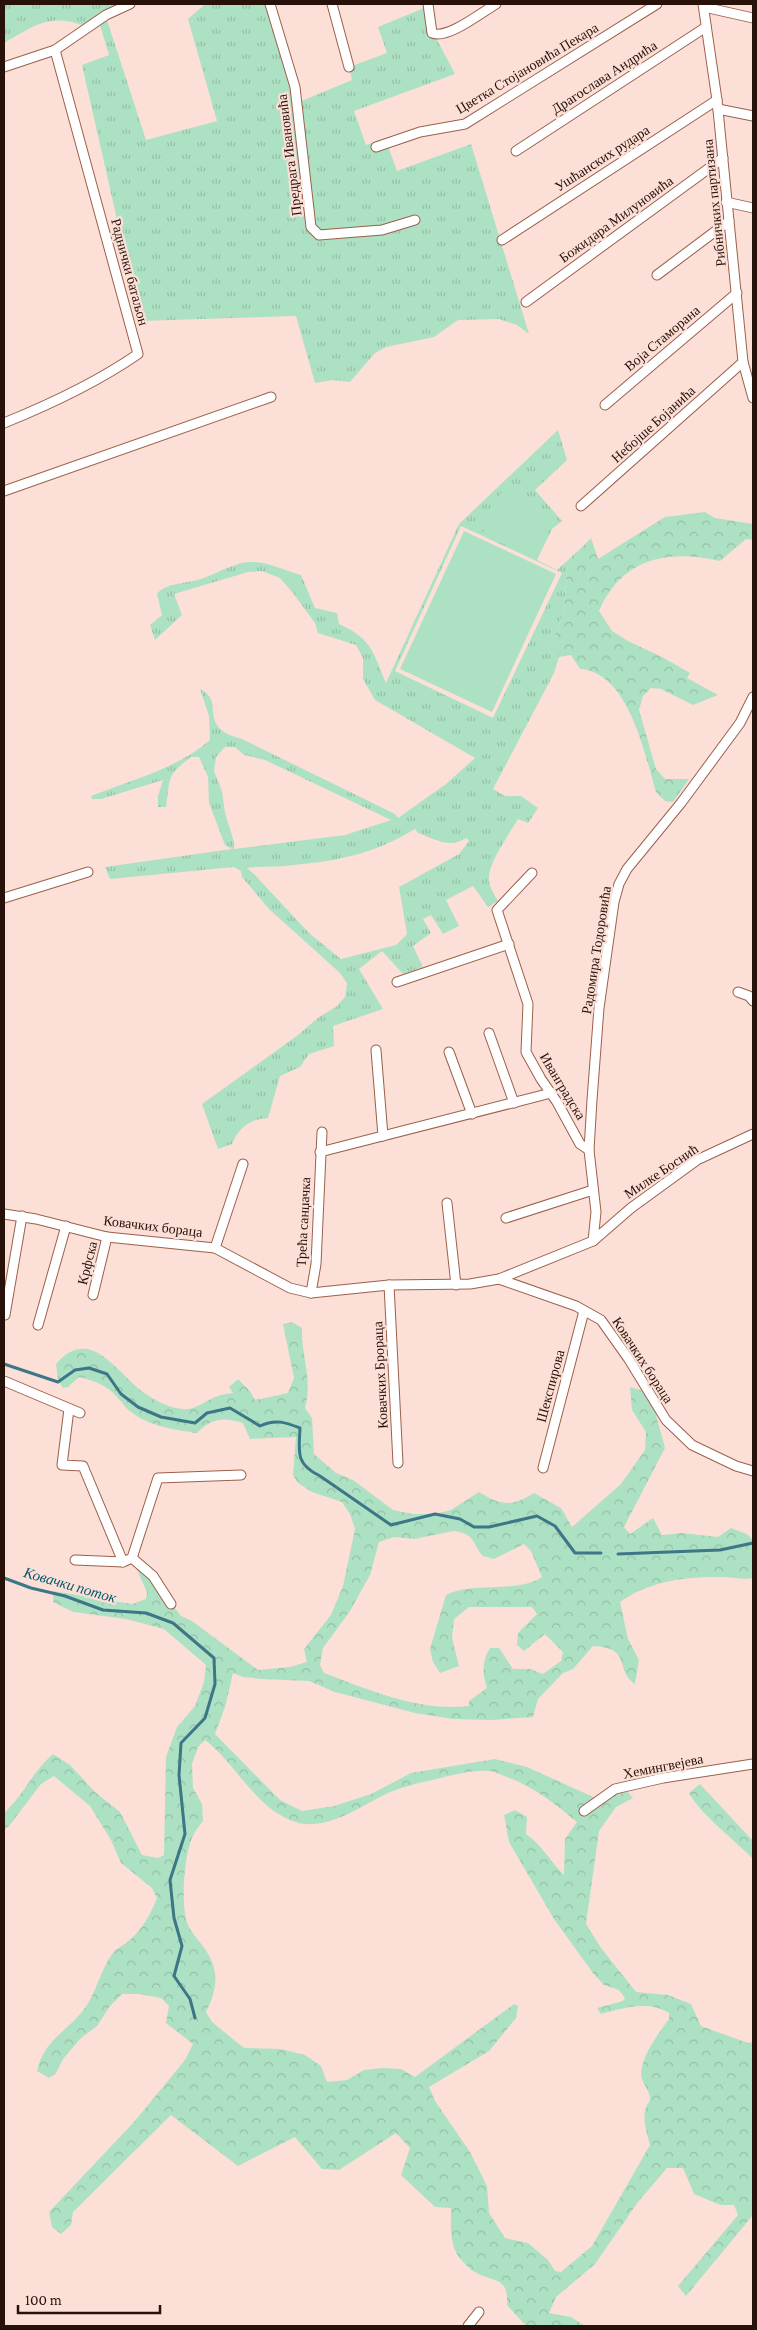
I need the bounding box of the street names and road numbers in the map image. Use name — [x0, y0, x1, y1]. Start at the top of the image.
street label: Цветка Стојановића Пекара — [453, 19, 602, 117]
street label: Драгослава Андрића — [548, 36, 660, 117]
street label: Предрага Ивановића — [273, 92, 304, 217]
street label: Ушћанских рудара — [552, 121, 653, 195]
street label: Рибничких партизана — [699, 138, 729, 267]
street label: Божидара Милуновића — [556, 172, 677, 266]
street label: Раднички батаљон — [108, 217, 152, 328]
street label: Воја Стаморана — [621, 301, 704, 374]
street label: Небојше Бојанића — [608, 382, 699, 466]
street label: Радомира Тодоровића — [578, 884, 614, 1015]
street label: Иванградска — [537, 1050, 590, 1123]
street label: Милке Боснић — [621, 1140, 701, 1202]
street label: Трећа санџачка — [293, 1176, 313, 1267]
street label: Ковачких бораца — [103, 1212, 204, 1240]
street label: Крфска — [74, 1239, 100, 1286]
street label: Ковачких бораца — [609, 1314, 677, 1407]
street label: Ковачких Брораца — [369, 1320, 391, 1429]
street label: Шекспирова — [533, 1347, 568, 1424]
street label: Хемингвејева — [622, 1750, 705, 1782]

